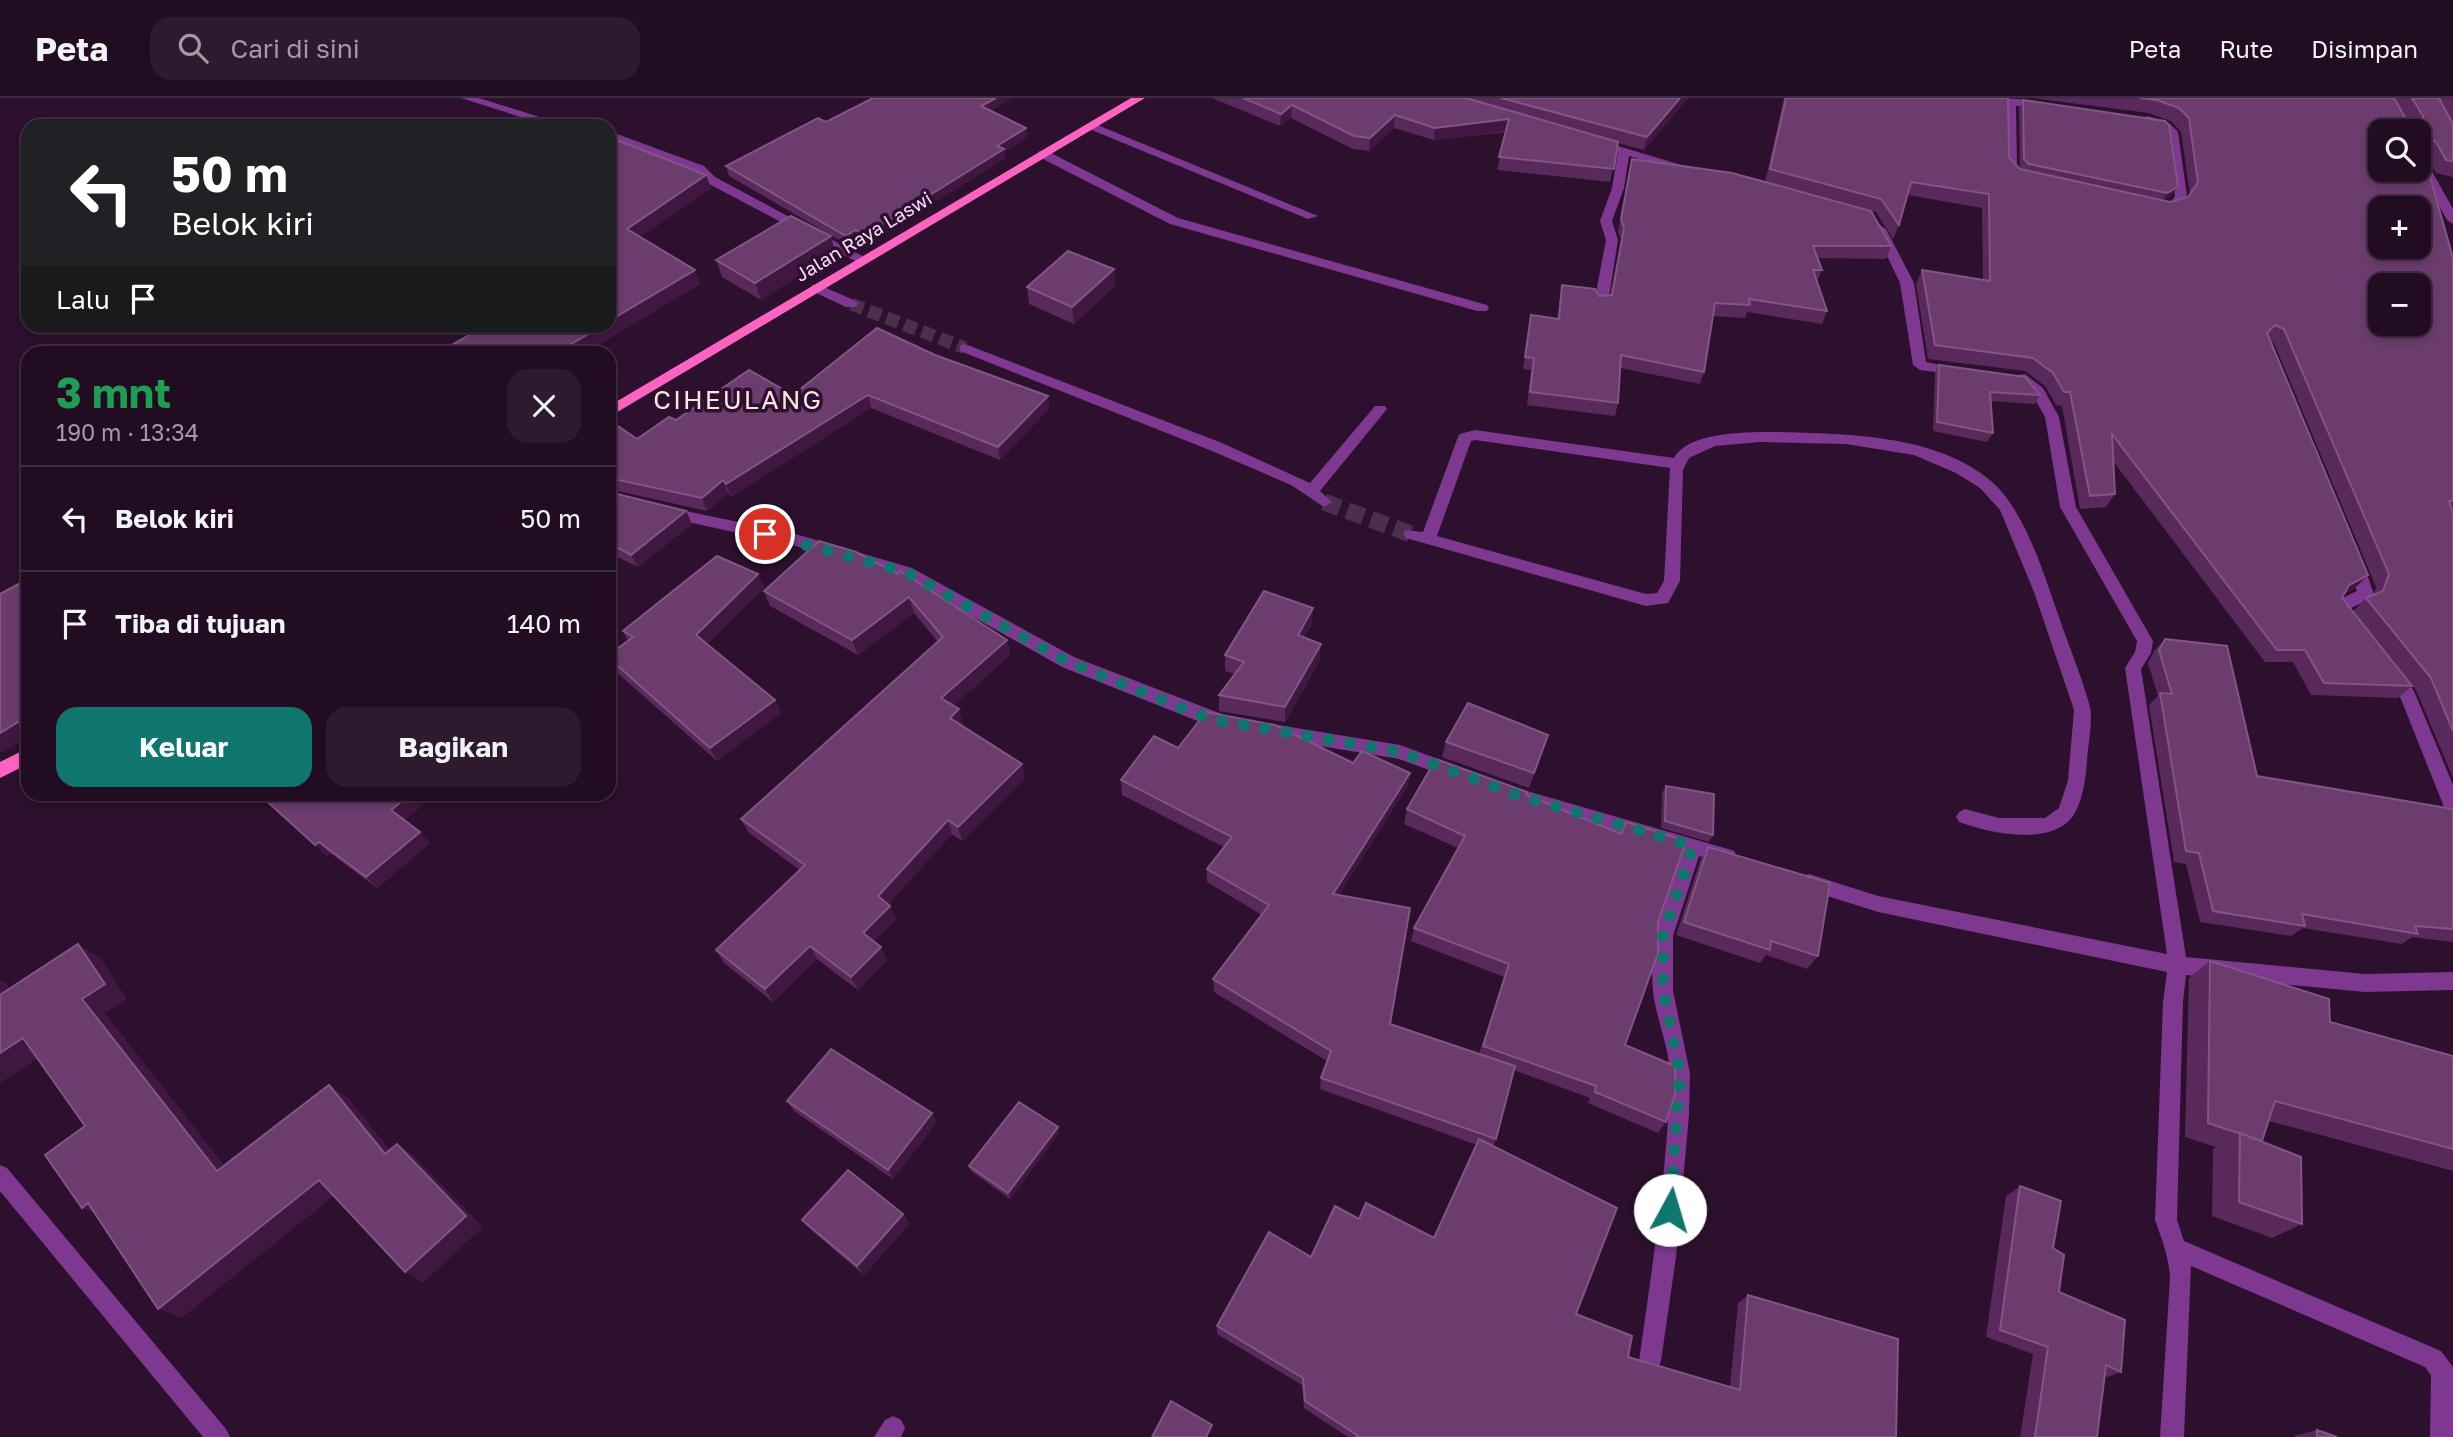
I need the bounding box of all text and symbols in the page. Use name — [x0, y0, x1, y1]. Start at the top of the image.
search box — [150, 17, 640, 80]
text: Peta — [35, 29, 108, 68]
icon: search — [174, 29, 212, 67]
text: Cari di sini — [230, 33, 360, 64]
text: Peta — [2129, 34, 2181, 63]
text: Rute — [2219, 34, 2273, 63]
text: Disimpan — [2311, 34, 2418, 63]
map controls — [2368, 119, 2431, 336]
button: search — [2368, 119, 2431, 182]
text: 50 m — [171, 144, 288, 203]
icon: left — [56, 147, 147, 238]
street label: Jalan Raya Laswi — [790, 186, 936, 286]
button: + — [2368, 196, 2431, 259]
text: Belok kiri — [171, 204, 314, 242]
button: − — [2368, 273, 2431, 336]
icon: arrive — [124, 280, 162, 318]
text: Lalu — [56, 284, 110, 315]
text: 3 mnt — [56, 367, 171, 417]
button: close — [507, 369, 581, 443]
district label: CIHEULANG — [653, 384, 823, 415]
text: 190 m · 13:34 — [56, 418, 199, 446]
icon: left — [56, 500, 94, 538]
text: Belok kiri — [115, 503, 234, 534]
text: 50 m — [520, 503, 581, 534]
pin — [735, 504, 795, 564]
icon: arrive — [746, 515, 784, 553]
icon: arrive — [56, 605, 94, 643]
text: Tiba di tujuan — [115, 608, 285, 639]
text: 140 m — [507, 608, 581, 639]
button: Keluar — [56, 707, 312, 787]
button: Bagikan — [326, 707, 581, 787]
position arrow — [1633, 1173, 1707, 1247]

